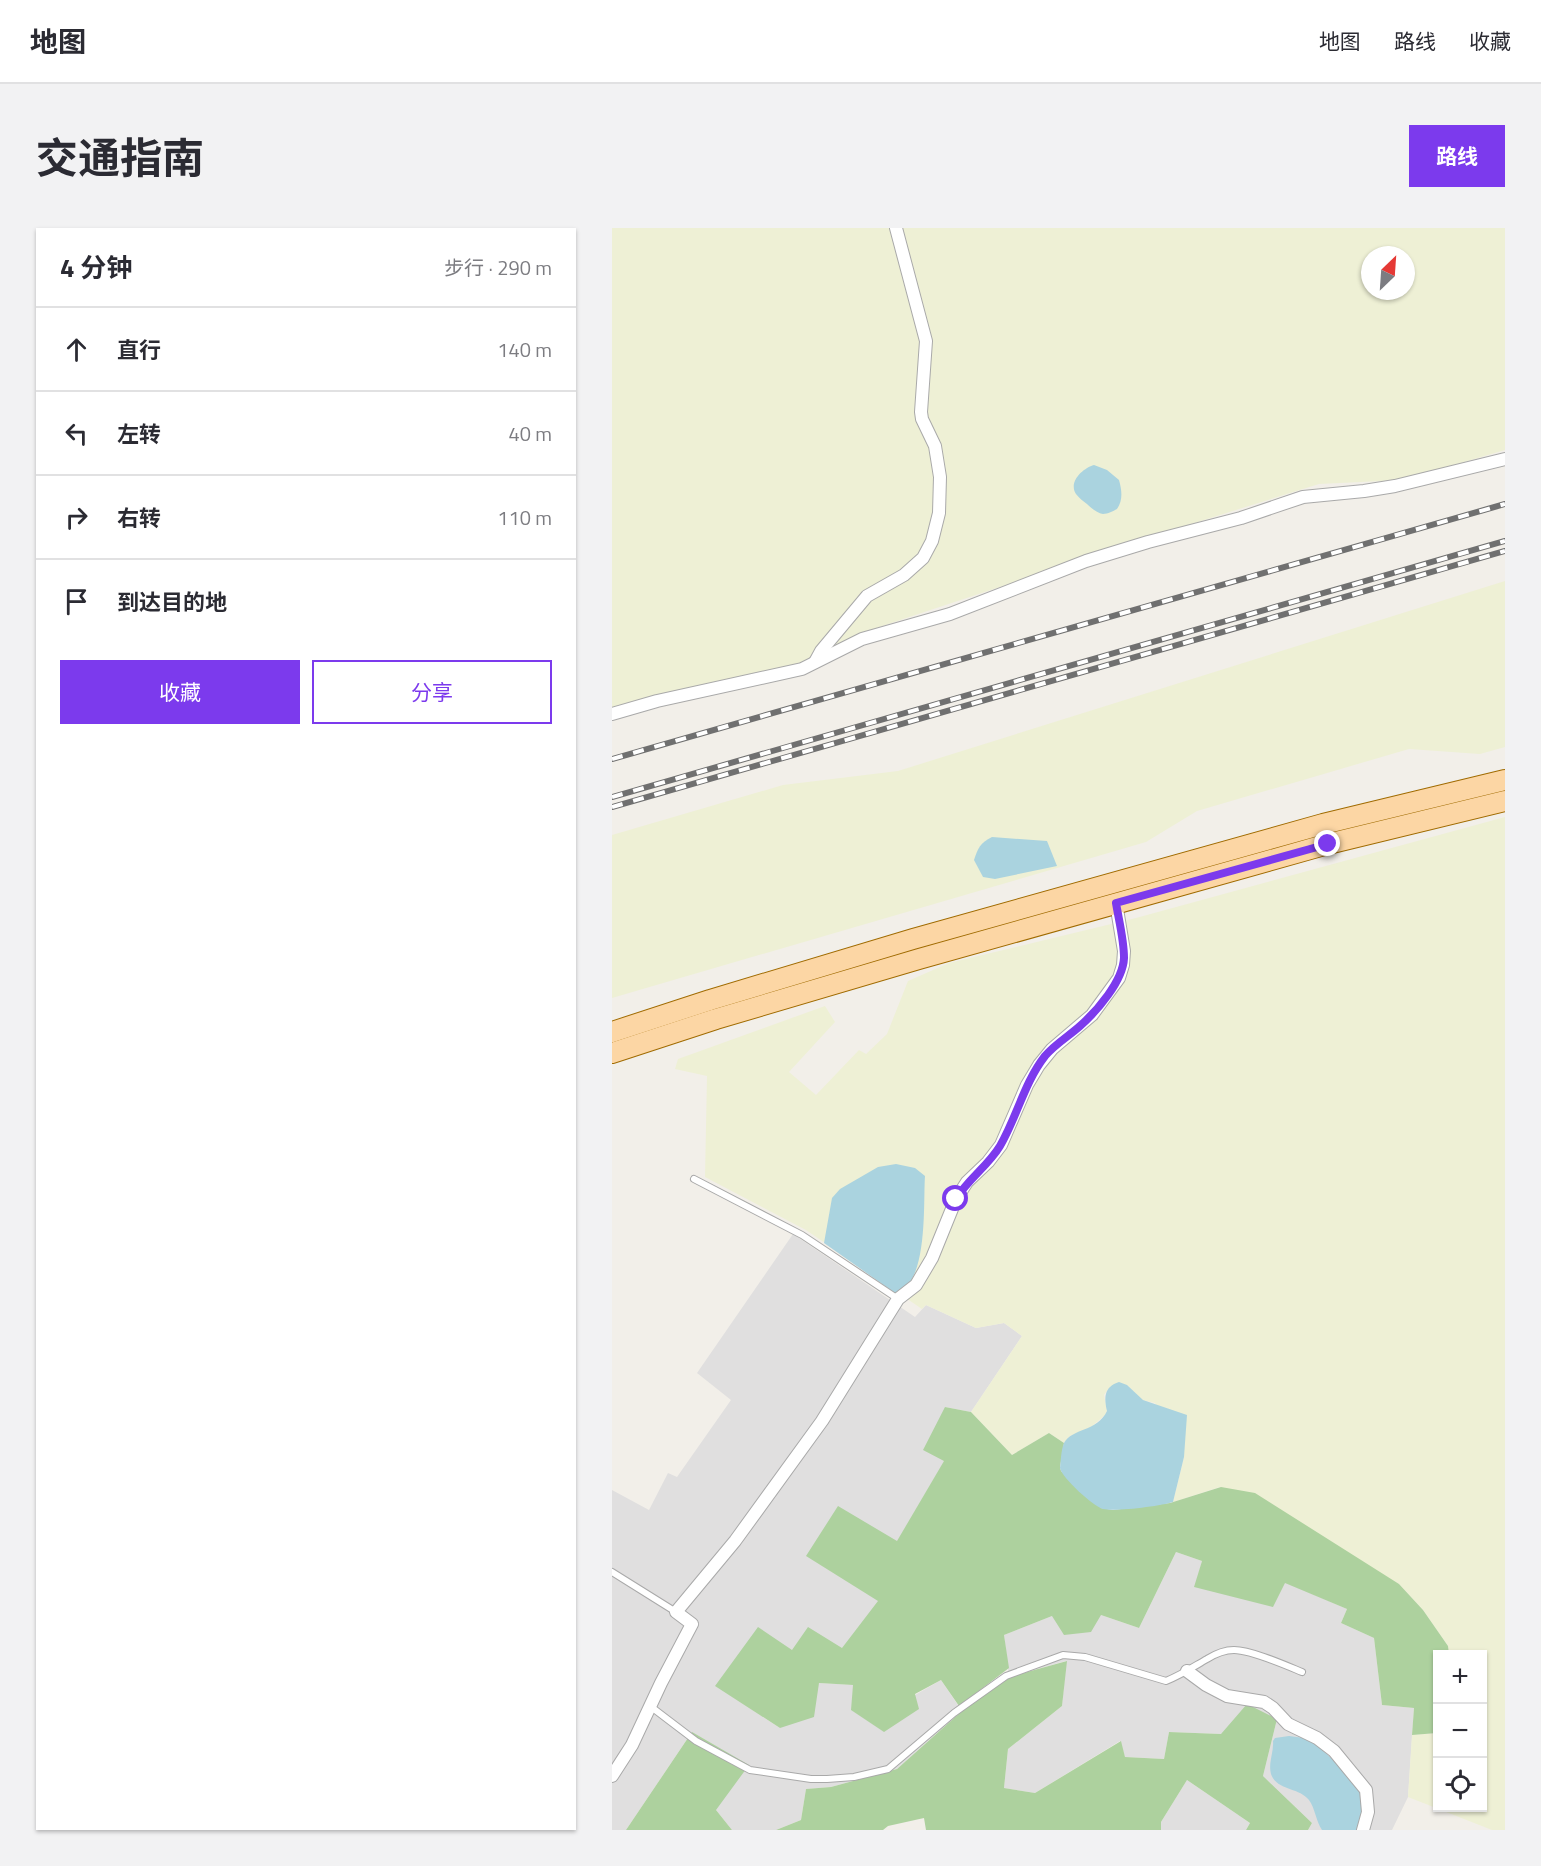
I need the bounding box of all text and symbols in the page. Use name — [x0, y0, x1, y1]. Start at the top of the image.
text: 地图 — [30, 20, 86, 63]
text: 地图 — [1319, 25, 1361, 57]
text: 路线 — [1394, 25, 1436, 57]
text: 收藏 — [1469, 25, 1511, 57]
text: 交通指南 — [36, 125, 204, 189]
button: 路线 — [1409, 125, 1505, 187]
north arrow — [1361, 246, 1415, 300]
text: 4 分钟 — [60, 248, 132, 287]
text: 步行 · 290 m — [444, 252, 552, 283]
icon: ahead — [60, 333, 93, 366]
text: 直行 — [117, 333, 161, 367]
text: 140 m — [497, 334, 552, 365]
icon: left — [60, 417, 93, 450]
text: 左转 — [117, 417, 161, 451]
text: 40 m — [508, 418, 552, 449]
icon: right — [60, 501, 93, 534]
text: 右转 — [117, 501, 161, 535]
text: 110 m — [497, 502, 552, 533]
icon: arrive — [60, 585, 93, 618]
text: 到达目的地 — [117, 585, 227, 619]
button: 收藏 — [60, 660, 300, 724]
button: 分享 — [312, 660, 552, 724]
route end — [1314, 830, 1340, 856]
route start — [942, 1185, 968, 1211]
map controls — [1433, 1650, 1487, 1812]
button: + — [1433, 1650, 1487, 1704]
button: − — [1433, 1704, 1487, 1758]
button: locate — [1433, 1758, 1487, 1812]

